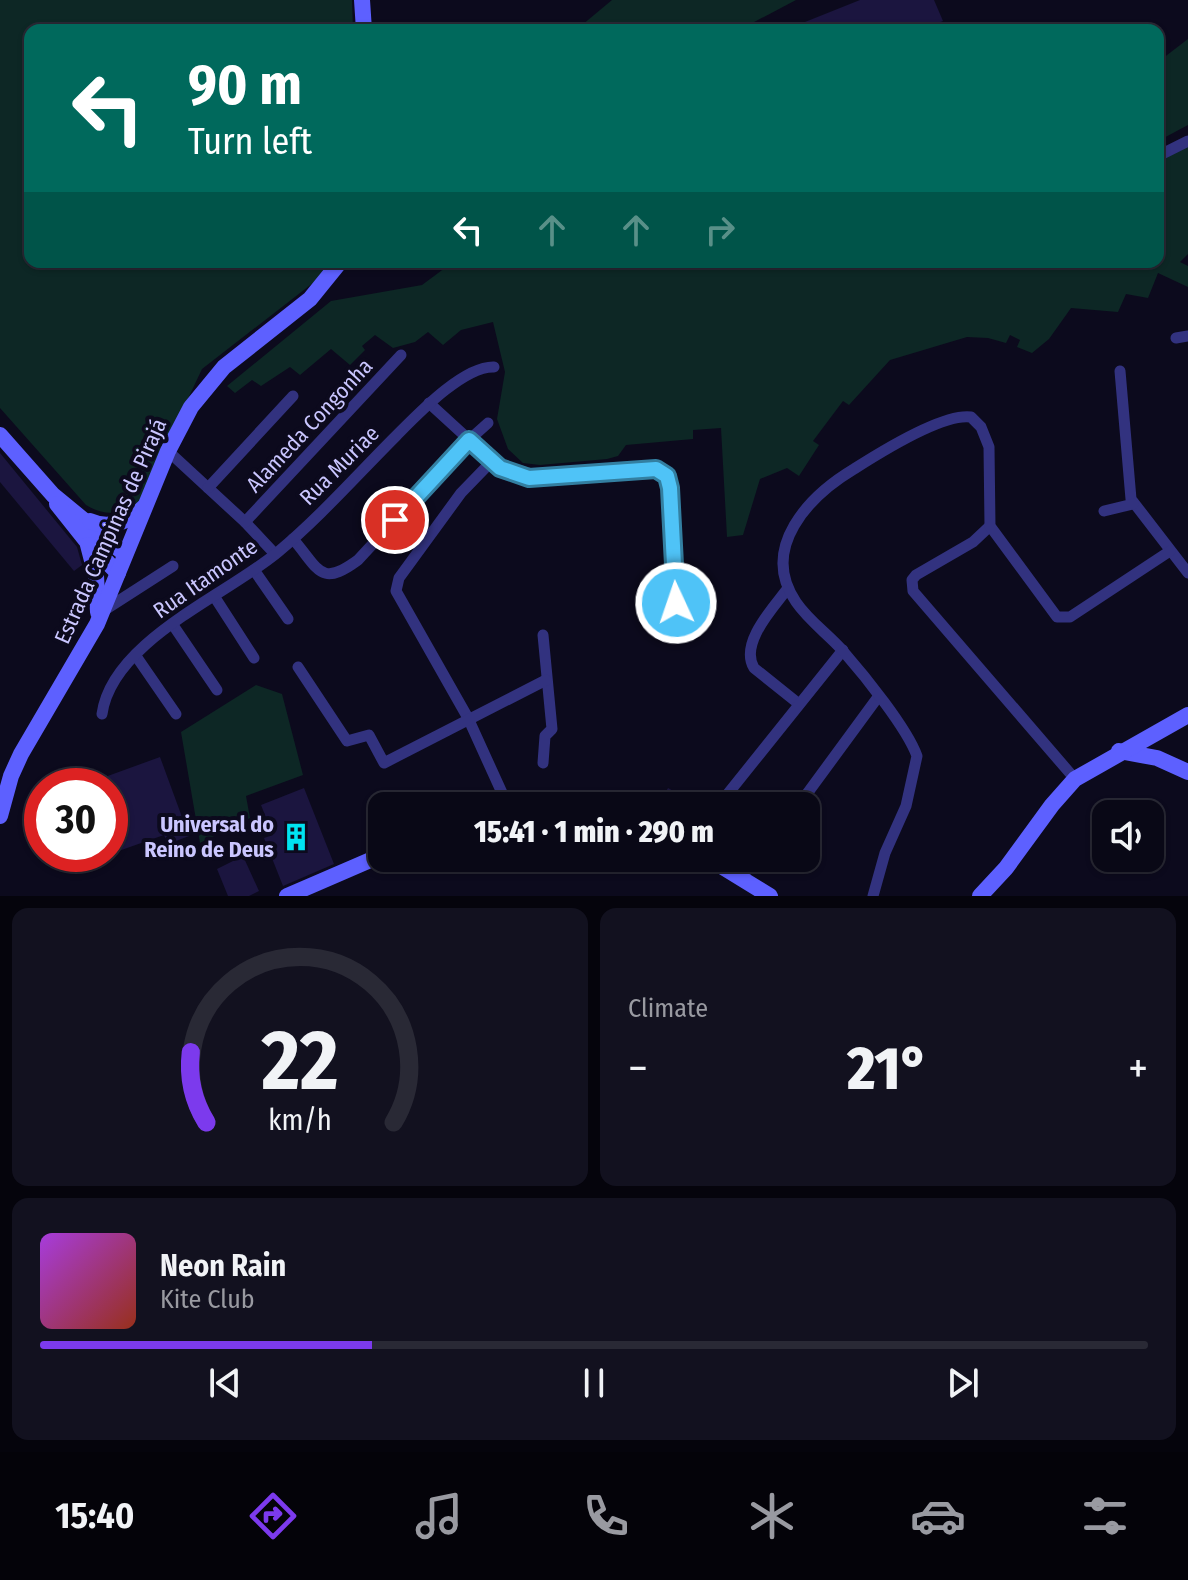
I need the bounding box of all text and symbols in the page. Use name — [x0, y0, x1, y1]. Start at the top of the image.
text: 90 m — [188, 52, 302, 119]
icon: left — [56, 56, 160, 160]
text: Turn left — [188, 120, 312, 164]
icon: left — [446, 208, 490, 252]
icon: ahead — [530, 208, 574, 252]
icon: ahead — [614, 208, 658, 252]
icon: right — [698, 208, 742, 252]
street label: Alameda Congonha — [240, 353, 378, 498]
street label: Estrada Campinas de Pirajá — [49, 414, 172, 648]
street label: Rua Muriae — [294, 420, 385, 511]
pin — [361, 486, 429, 554]
icon: arrive — [373, 498, 417, 542]
street label: Rua Itamonte — [148, 533, 263, 624]
position arrow — [634, 561, 718, 645]
speed limit sign: 30 — [24, 768, 128, 872]
map controls — [1092, 800, 1164, 872]
button: sound — [1092, 800, 1164, 872]
place label: Universal do Reino de Deus — [144, 811, 274, 863]
text: 15:41 · 1 min · 290 m — [474, 814, 714, 850]
building icon: Universal do Reino de Deus — [281, 822, 311, 852]
text: Climate — [628, 993, 708, 1024]
text: 22 — [260, 1011, 339, 1111]
text: 21° — [847, 1033, 929, 1105]
text: − — [628, 1042, 648, 1095]
text: + — [1128, 1042, 1148, 1095]
text: km/h — [268, 1103, 332, 1138]
text: Neon Rain — [160, 1248, 286, 1284]
text: Kite Club — [160, 1284, 255, 1315]
icon: previous — [203, 1361, 247, 1405]
icon: pause — [572, 1361, 616, 1405]
icon: next — [941, 1361, 985, 1405]
icon: directions — [245, 1488, 301, 1544]
icon: music — [411, 1488, 467, 1544]
icon: phone — [578, 1488, 634, 1544]
icon: climate — [744, 1488, 800, 1544]
icon: car — [910, 1488, 966, 1544]
icon: filters — [1077, 1488, 1133, 1544]
text: 15:40 — [55, 1494, 134, 1538]

